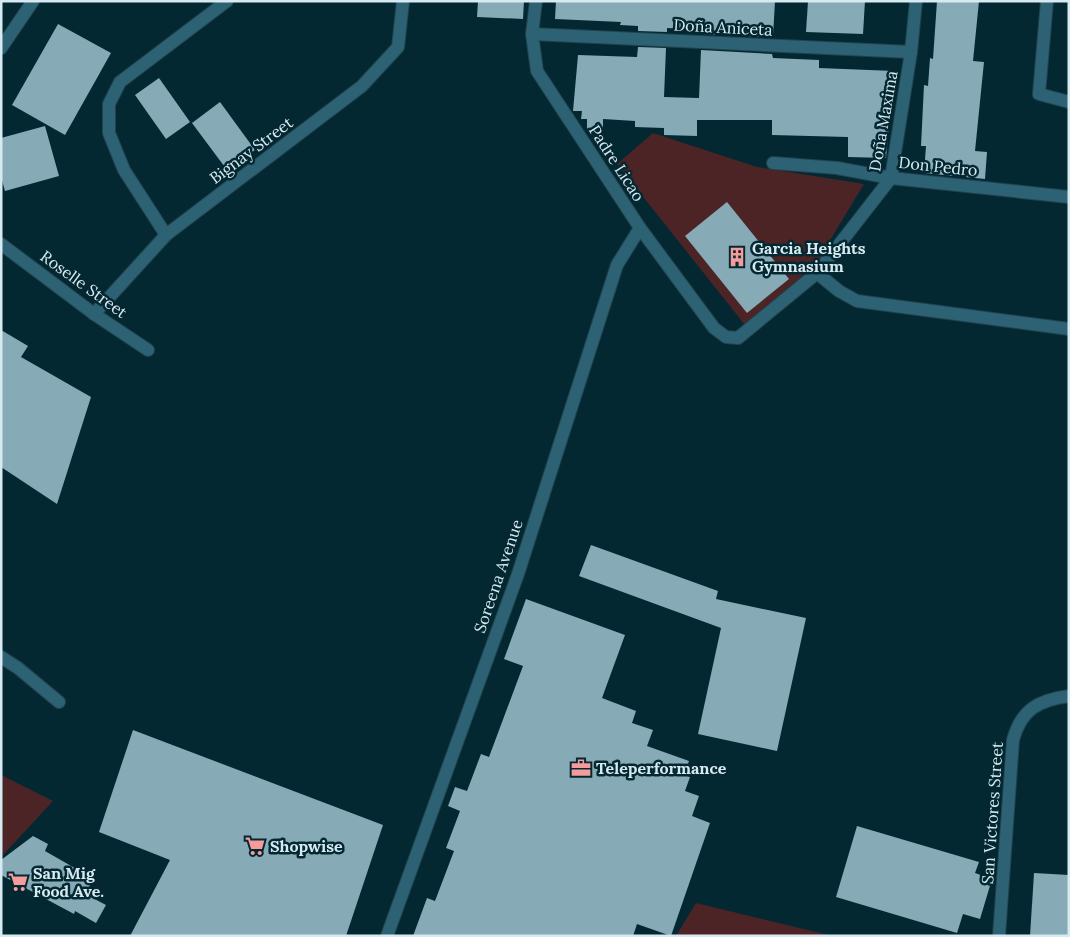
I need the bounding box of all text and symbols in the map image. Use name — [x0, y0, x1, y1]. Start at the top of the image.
street label: Doña Aniceta — [673, 14, 773, 40]
street label: Doña Maxima — [864, 69, 902, 173]
street label: Bignay Street — [205, 112, 297, 188]
street label: Padre Licao — [585, 121, 649, 205]
street label: Don Pedro — [898, 152, 978, 180]
place label: Garcia Heights Gymnasium — [752, 238, 866, 276]
street label: Roselle Street — [37, 246, 132, 323]
building icon: Garcia Heights Gymnasium — [726, 246, 748, 268]
street label: Soreena Avenue — [469, 516, 527, 636]
street label: San Victores Street — [977, 740, 1007, 885]
office icon: Teleperformance — [570, 757, 592, 779]
place label: Teleperformance — [596, 758, 727, 778]
supermarket icon: Shopwise — [244, 835, 266, 857]
place label: Shopwise — [270, 836, 343, 856]
place label: San Mig Food Ave. — [33, 863, 104, 901]
supermarket icon: San Mig Food Ave. — [7, 871, 29, 893]

